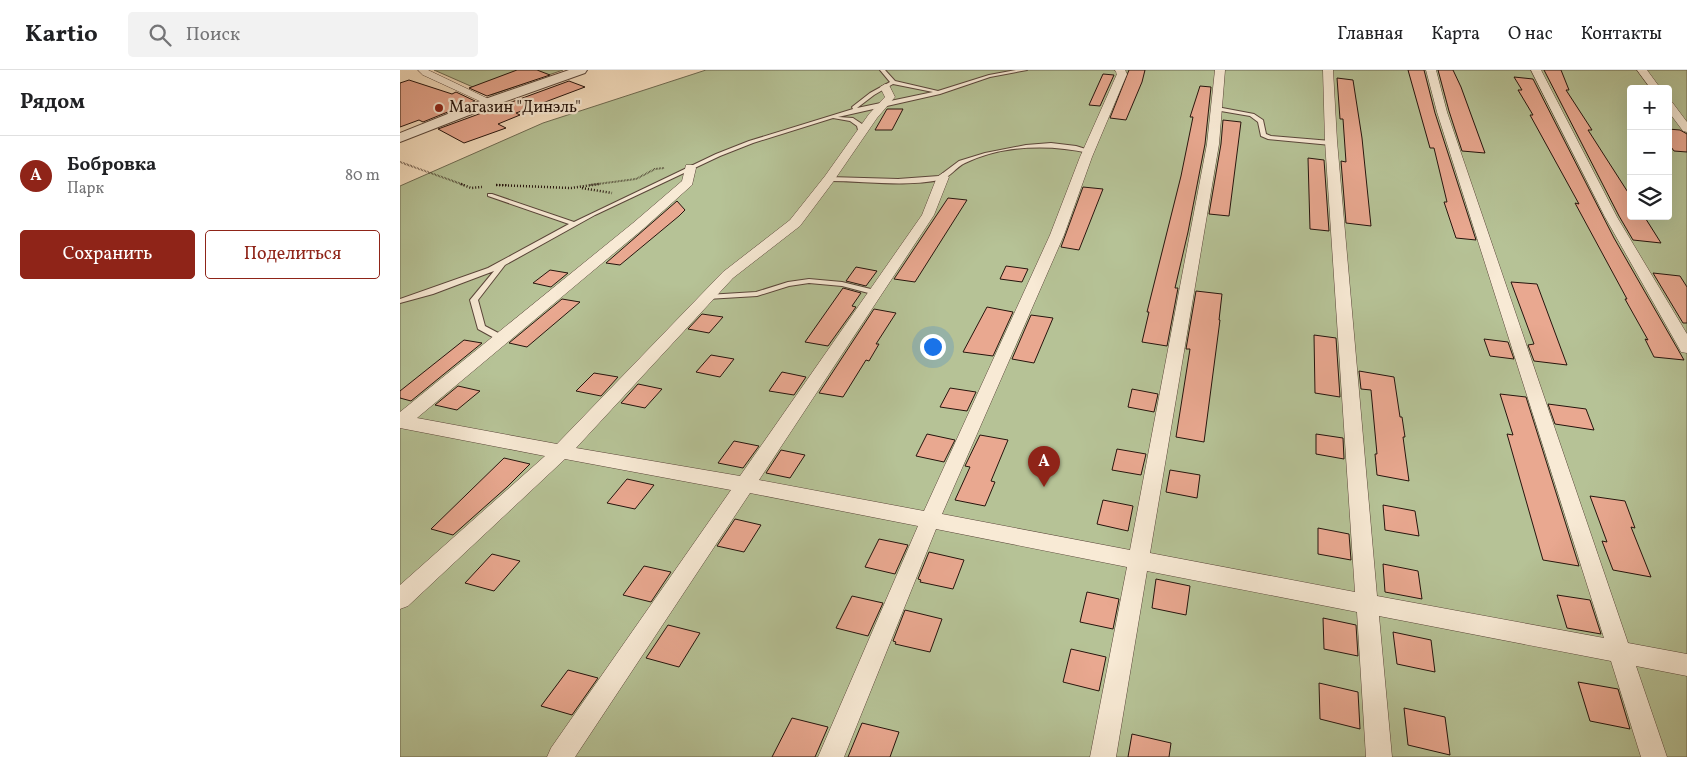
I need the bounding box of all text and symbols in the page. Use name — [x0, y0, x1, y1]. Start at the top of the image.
search box — [128, 12, 478, 57]
text: Kartio — [25, 18, 98, 52]
icon: search — [146, 21, 174, 49]
text: Поиск — [186, 22, 240, 48]
text: Главная — [1337, 22, 1403, 47]
text: Карта — [1431, 22, 1480, 47]
text: О нас — [1508, 22, 1553, 47]
text: Контакты — [1581, 22, 1662, 47]
map controls — [1627, 85, 1672, 220]
button: + — [1627, 85, 1672, 130]
text: Рядом — [20, 88, 85, 117]
place label: Магазин "Динэль" — [449, 97, 581, 119]
marker: Магазин "Динэль" — [433, 102, 445, 114]
button: − — [1627, 130, 1672, 175]
text: Бобровка — [67, 152, 156, 178]
text: A — [30, 165, 42, 187]
text: 80 m — [345, 165, 380, 187]
button: layers — [1627, 175, 1672, 220]
text: Парк — [67, 178, 104, 200]
button: Сохранить — [20, 230, 195, 279]
button: Поделиться — [205, 230, 380, 279]
your location — [920, 334, 946, 360]
pin: A — [1028, 446, 1060, 487]

